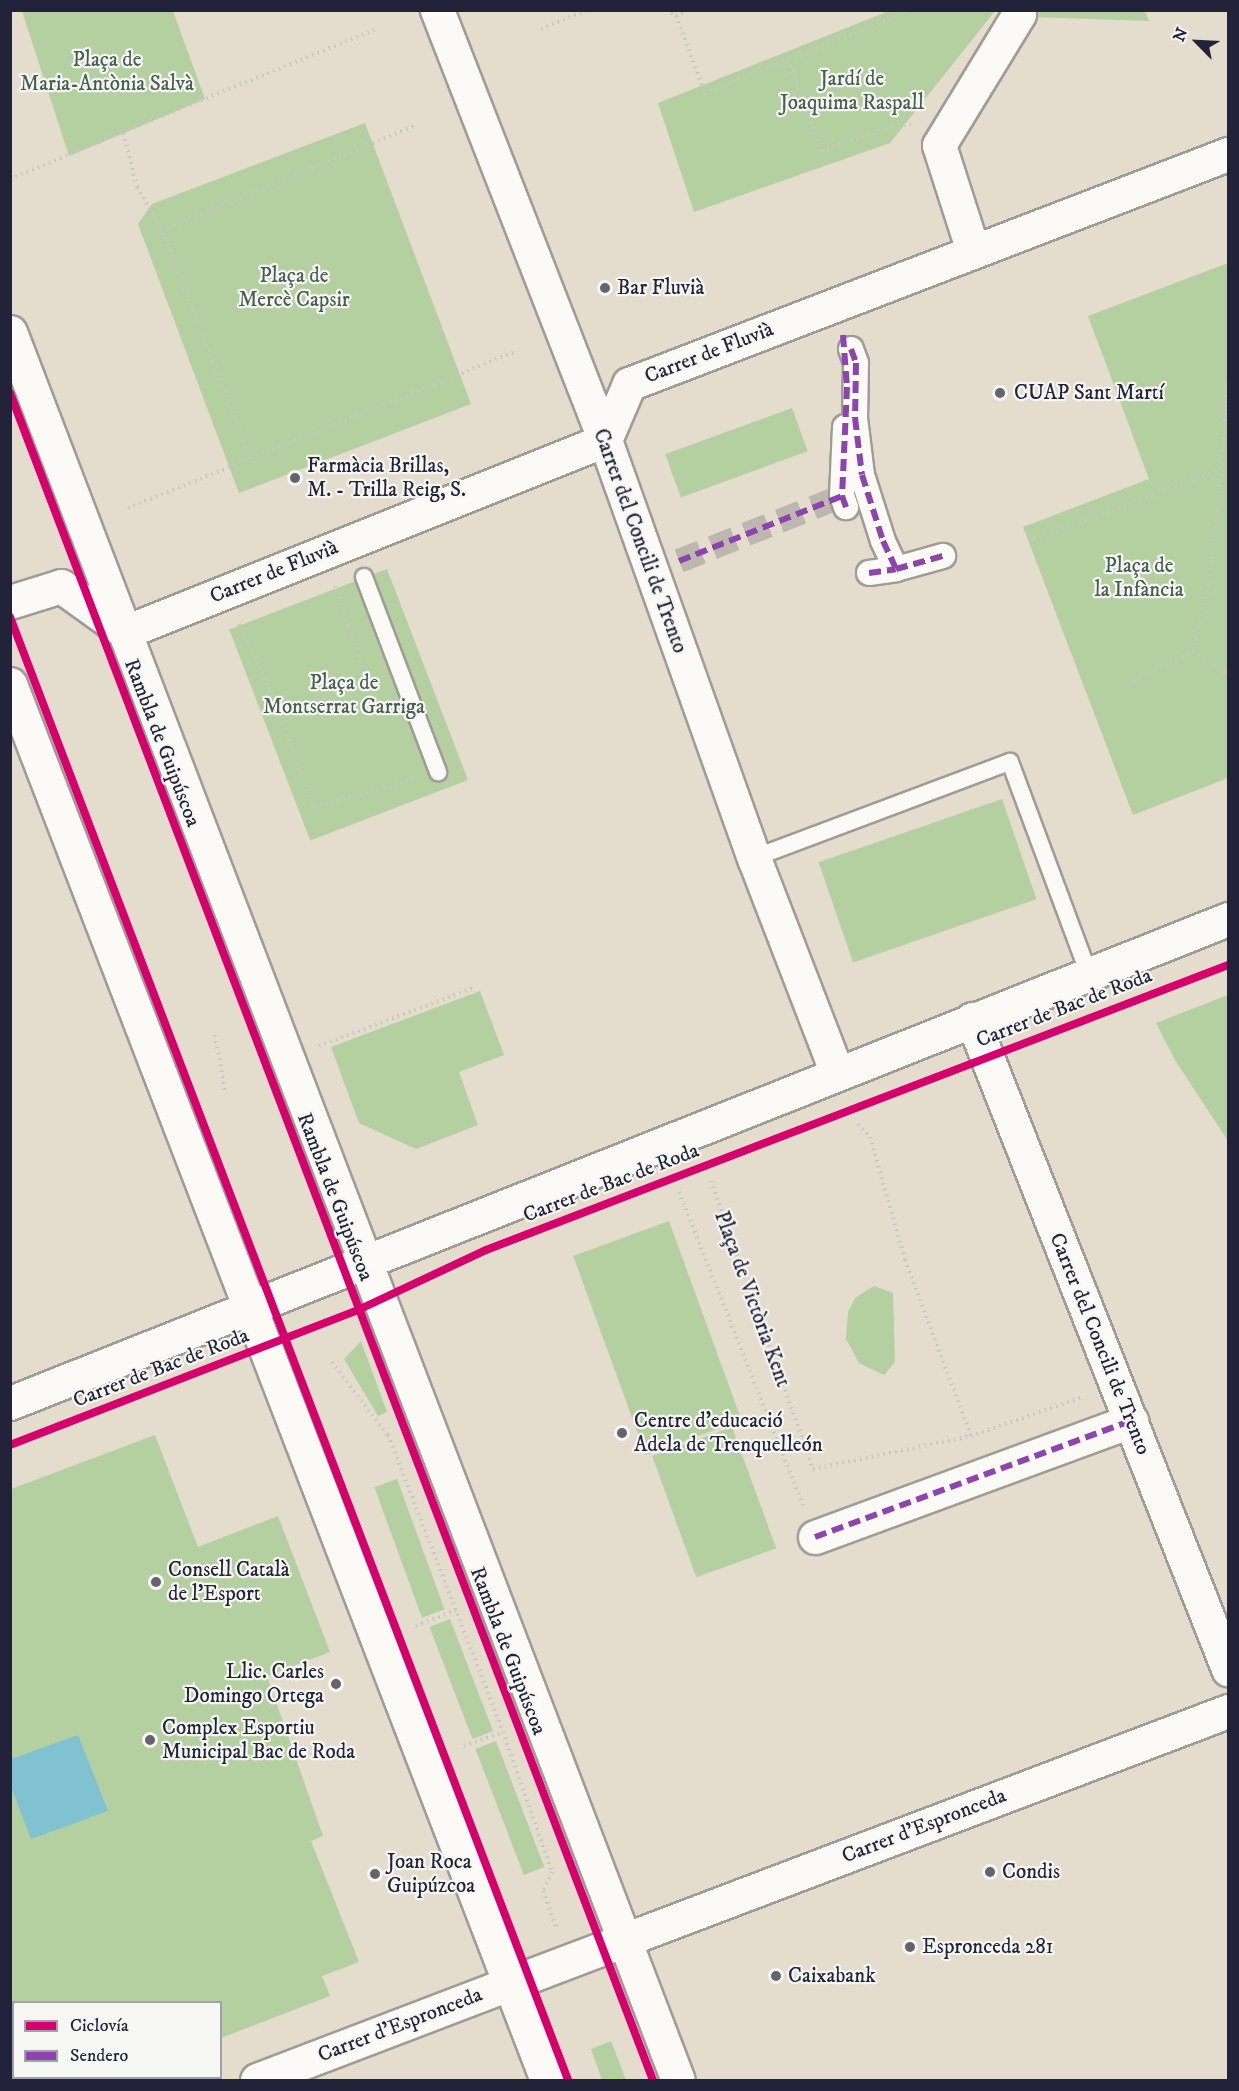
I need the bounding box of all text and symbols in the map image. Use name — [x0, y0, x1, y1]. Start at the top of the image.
north arrow — [1167, 12, 1227, 72]
text: N — [1169, 25, 1192, 45]
park label: Plaça de Maria-Antònia Salvà — [20, 47, 194, 97]
park label: Jardí de Joaquima Raspall — [780, 66, 924, 116]
park label: Plaça de Mercè Capsir — [238, 263, 350, 313]
place label: Bar Fluvià — [617, 275, 704, 301]
marker: Bar Fluvià — [598, 281, 612, 295]
street label: Carrer de Fluvià — [641, 317, 777, 389]
place label: CUAP Sant Martí — [1014, 380, 1164, 406]
marker: CUAP Sant Martí — [991, 384, 1009, 402]
street label: Carrer del Concili de Trento — [588, 425, 692, 657]
place label: Farmàcia Brillas, M. - Trilla Reig, S. — [307, 453, 466, 503]
marker: Farmàcia Brillas, M. - Trilla Reig, S. — [288, 471, 302, 485]
street label: Carrer de Fluvià — [206, 535, 342, 609]
park label: Plaça de la Infància — [1094, 553, 1184, 603]
street label: Rambla de Guipúscoa — [118, 655, 206, 831]
park label: Plaça de Montserrat Garriga — [263, 670, 425, 720]
street label: Carrer de Bac de Roda — [973, 963, 1155, 1053]
street label: Rambla de Guipúscoa — [291, 1109, 379, 1285]
street label: Carrer de Bac de Roda — [520, 1138, 702, 1228]
street label: Plaça de Victòria Kent — [708, 1208, 796, 1390]
street label: Carrer del Concili de Trento — [1044, 1229, 1156, 1459]
street label: Carrer de Bac de Roda — [70, 1323, 252, 1413]
place label: Centre d'educació Adela de Trenquelleón — [634, 1408, 823, 1458]
marker: Centre d'educació Adela de Trenquelleón — [615, 1426, 629, 1440]
place label: Consell Català de l'Esport — [168, 1557, 290, 1607]
street label: Rambla de Guipúscoa — [464, 1563, 552, 1739]
marker: Consell Català de l'Esport — [149, 1575, 163, 1589]
place label: Llic. Carles Domingo Ortega — [184, 1659, 324, 1709]
marker: Llic. Carles Domingo Ortega — [329, 1677, 343, 1691]
place label: Complex Esportiu Municipal Bac de Roda — [162, 1715, 355, 1765]
marker: Complex Esportiu Municipal Bac de Roda — [143, 1733, 157, 1747]
street label: Carrer d'Espronceda — [838, 1783, 1010, 1869]
place label: Joan Roca Guipúzcoa — [387, 1849, 475, 1899]
place label: Condis — [1002, 1859, 1060, 1885]
marker: Condis — [983, 1865, 997, 1879]
marker: Joan Roca Guipúzcoa — [368, 1867, 382, 1881]
place label: Espronceda 281 — [922, 1934, 1053, 1960]
marker: Espronceda 281 — [903, 1940, 917, 1954]
place label: Caixabank — [788, 1963, 876, 1989]
marker: Caixabank — [769, 1969, 783, 1983]
street label: Carrer d'Espronceda — [314, 1982, 486, 2068]
legend — [12, 2001, 222, 2079]
text: Ciclovía — [70, 2015, 129, 2037]
text: Sendero — [70, 2045, 128, 2067]

